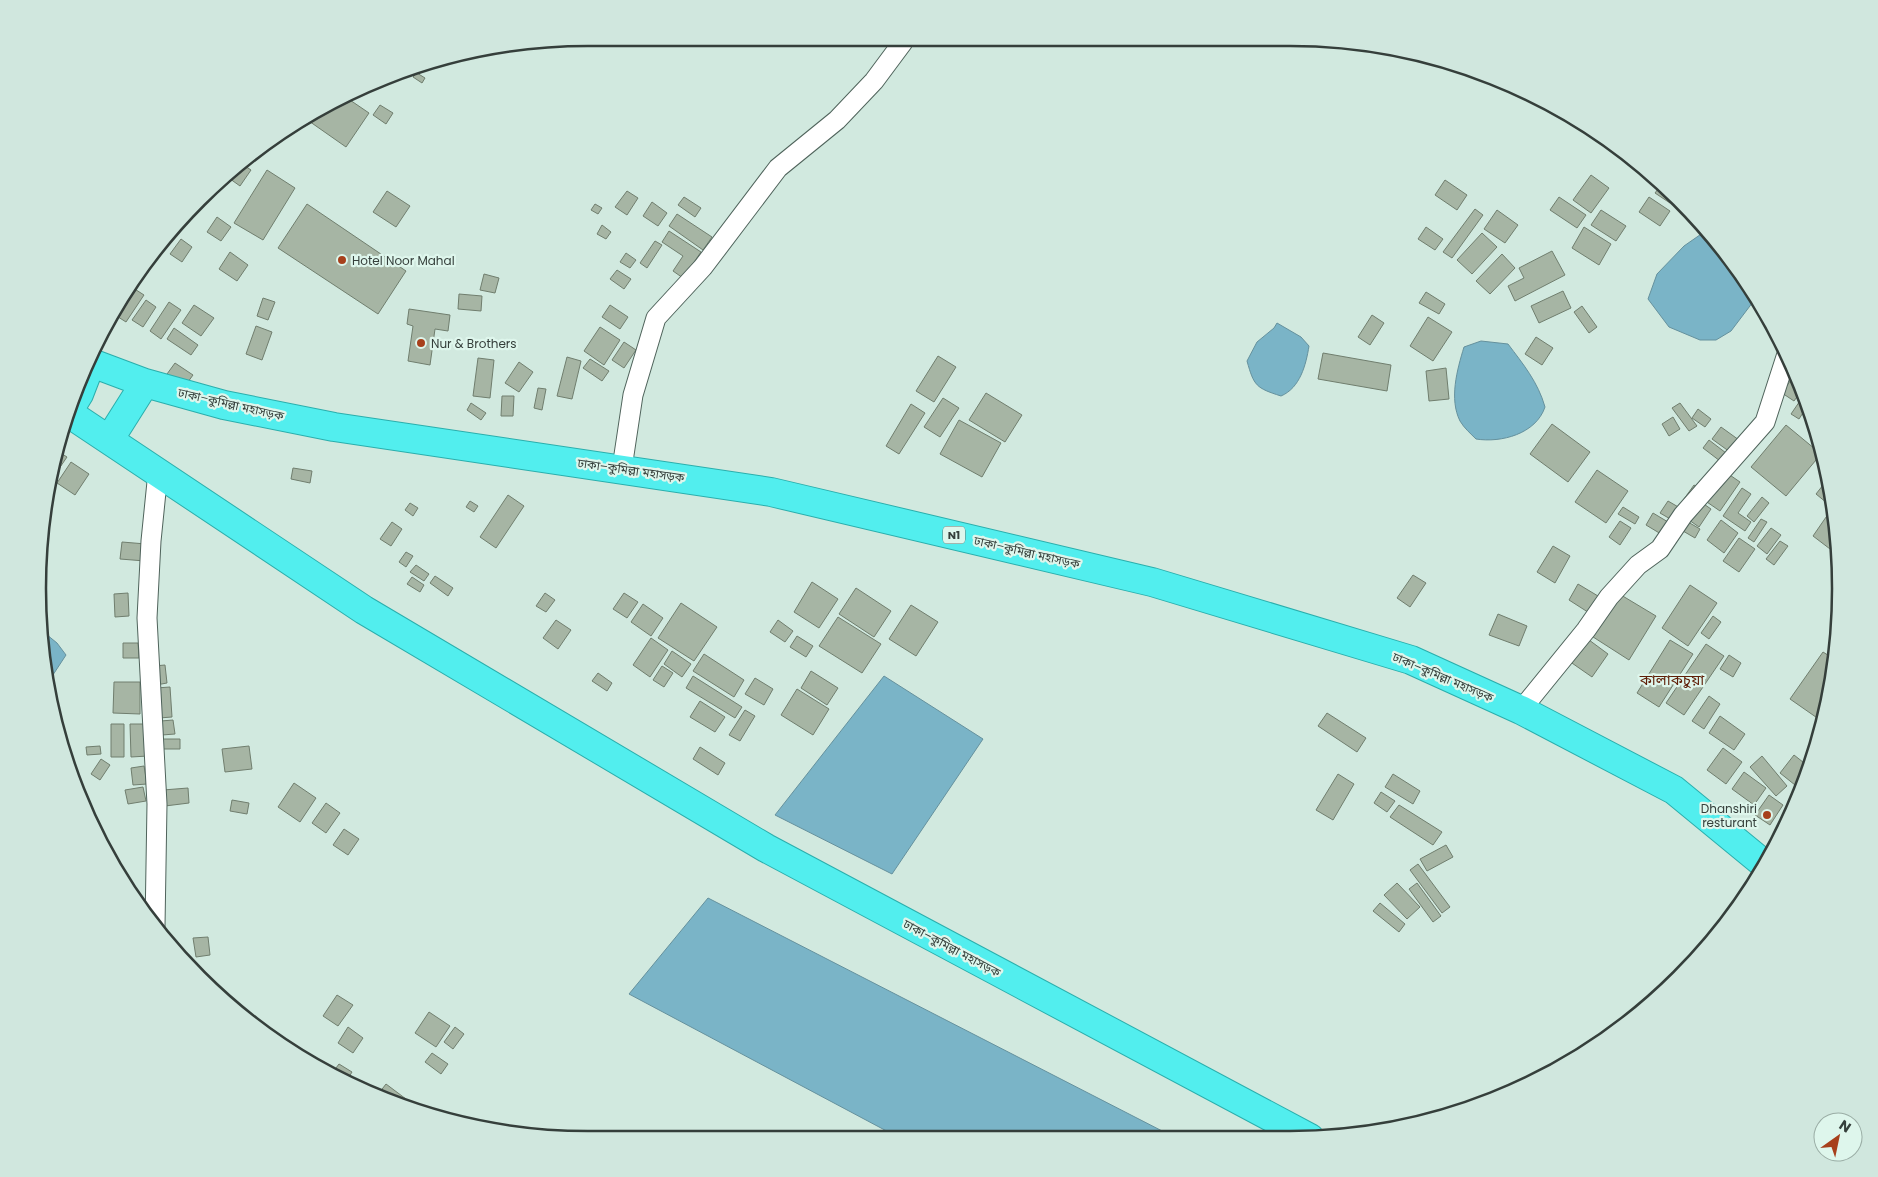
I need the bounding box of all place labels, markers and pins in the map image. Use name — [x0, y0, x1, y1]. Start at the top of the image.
place label: Hotel Noor Mahal — [352, 252, 455, 269]
marker: Hotel Noor Mahal — [336, 254, 348, 266]
place label: Nur & Brothers — [431, 335, 517, 352]
marker: Nur & Brothers — [415, 337, 427, 349]
place label: Dhanshiri resturant — [1701, 800, 1757, 831]
marker: Dhanshiri resturant — [1761, 809, 1773, 821]

